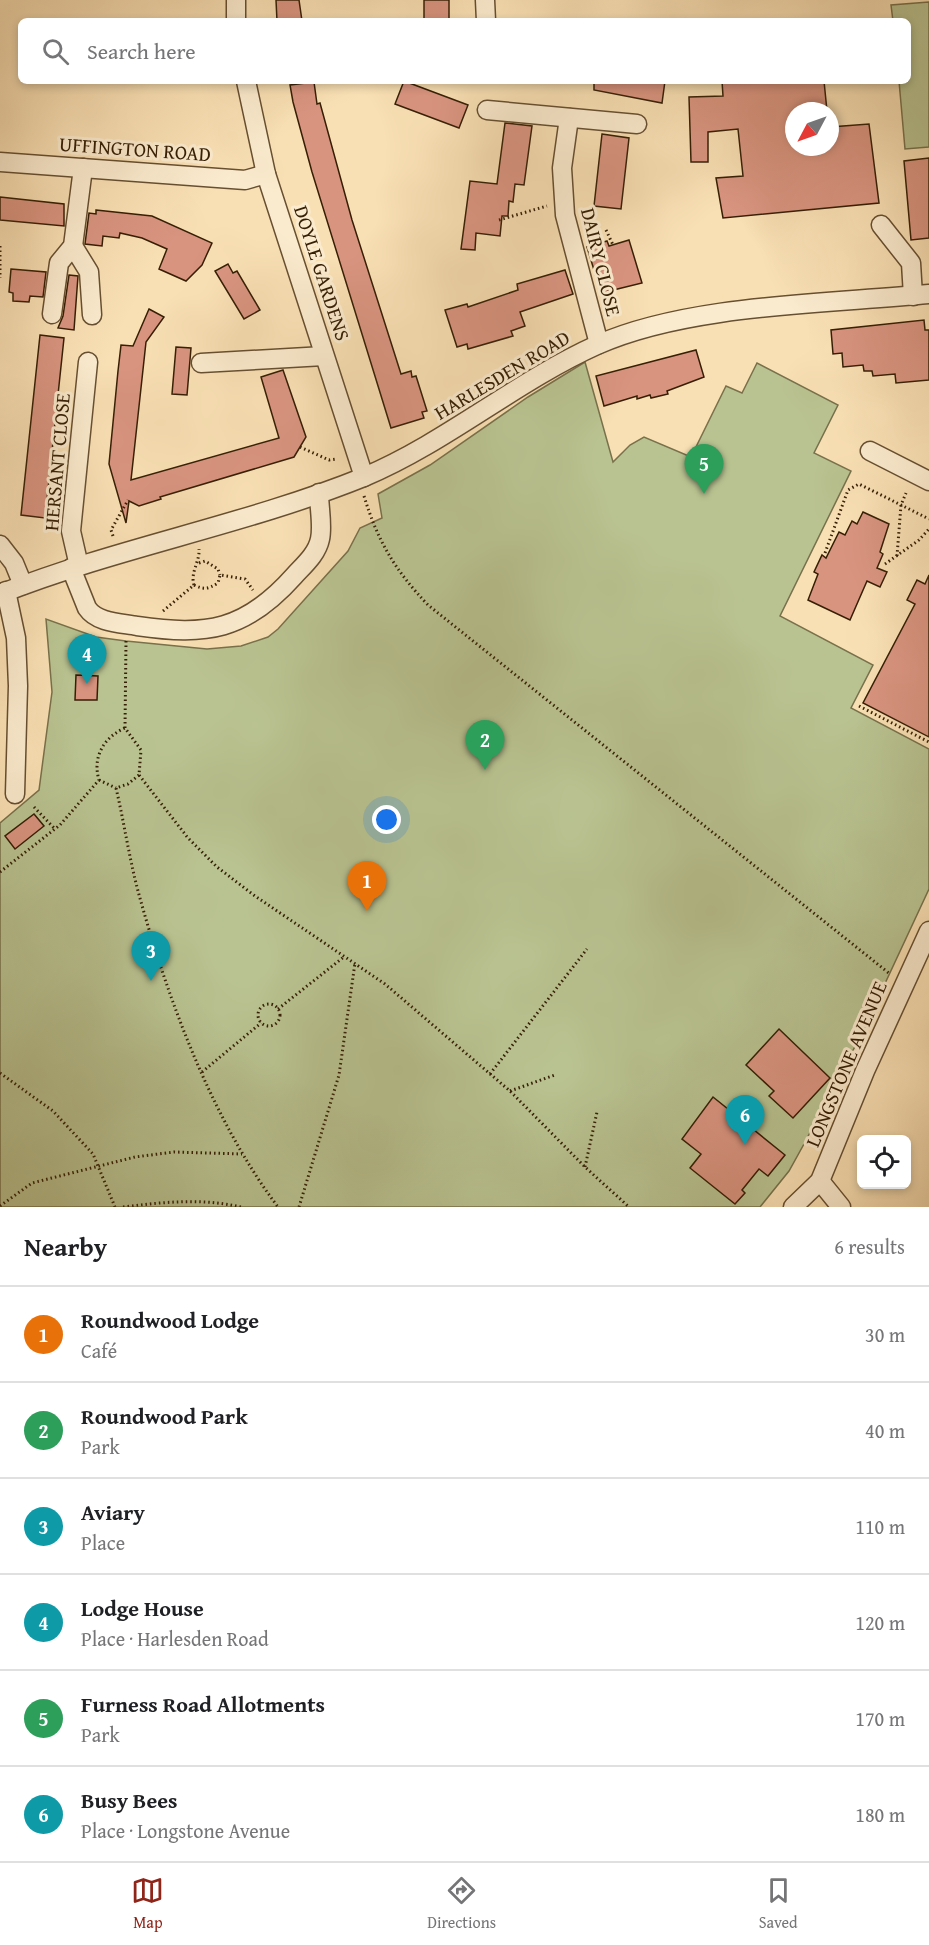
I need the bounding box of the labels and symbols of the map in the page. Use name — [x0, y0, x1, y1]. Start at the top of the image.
north arrow — [785, 102, 839, 156]
street label: UFFINGTON ROAD — [58, 129, 212, 168]
street label: DOYLE GARDENS — [287, 202, 358, 344]
street label: DAIRY CLOSE — [574, 205, 629, 319]
street label: HARLESDEN ROAD — [428, 323, 575, 427]
street label: HERSANT CLOSE — [36, 392, 77, 532]
pin: 5 — [684, 444, 724, 494]
pin: 4 — [68, 634, 106, 684]
pin: 2 — [466, 720, 504, 770]
your location — [372, 805, 401, 834]
pin: 1 — [348, 862, 386, 911]
pin: 3 — [132, 932, 170, 981]
street label: LONGSTONE AVENUE — [797, 976, 894, 1151]
pin: 6 — [726, 1096, 764, 1145]

